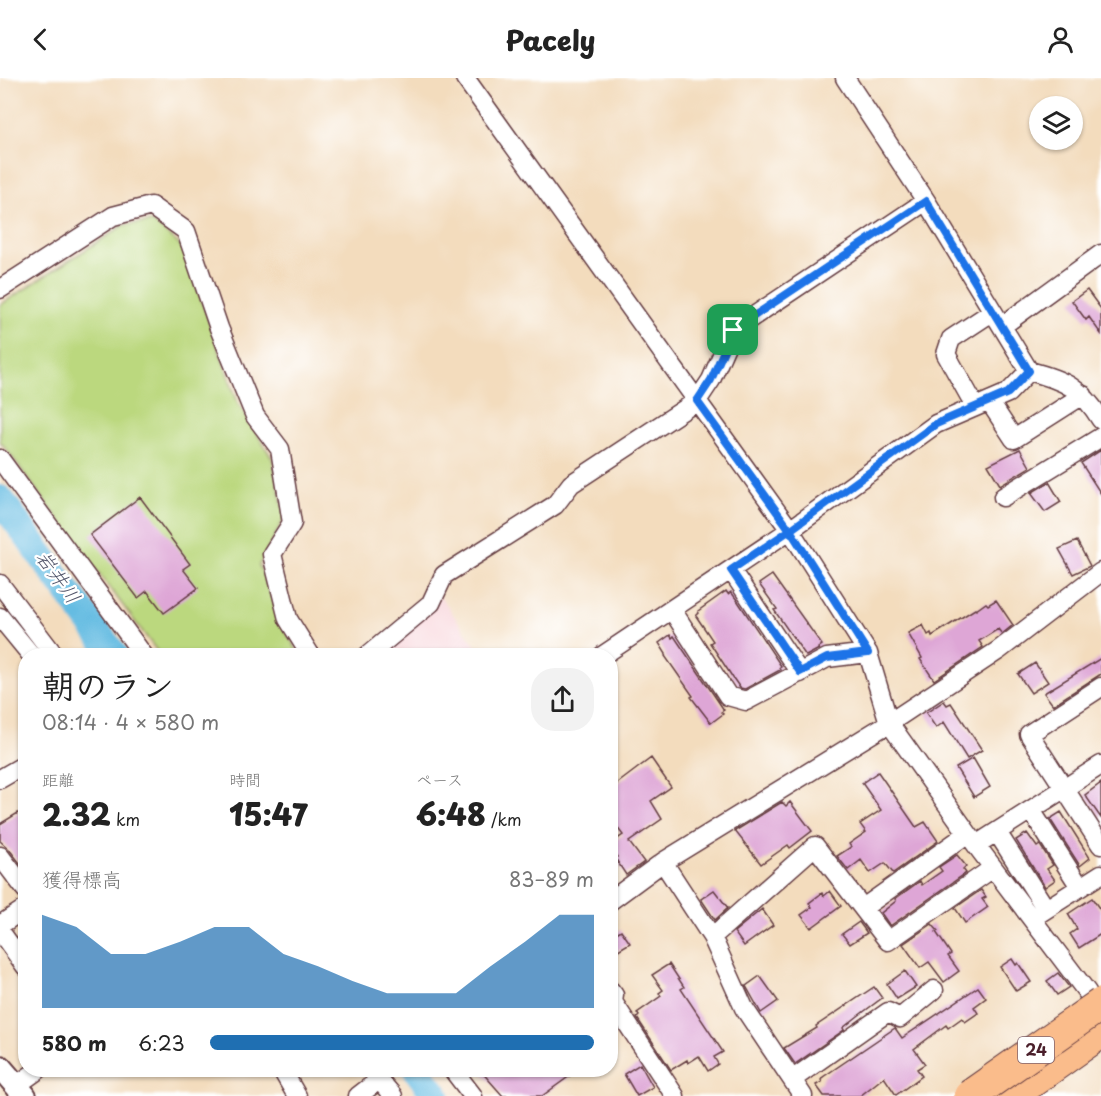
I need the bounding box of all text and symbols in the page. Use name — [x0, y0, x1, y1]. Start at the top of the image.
text: Pacely — [506, 19, 595, 60]
icon: back — [24, 23, 57, 56]
icon: person — [1044, 23, 1077, 56]
map controls — [1029, 96, 1083, 150]
button: layers — [1029, 96, 1083, 150]
pin — [707, 304, 758, 355]
icon: arrive — [716, 313, 749, 346]
water label: 岩井川 — [29, 543, 89, 609]
text: 朝のラン — [42, 659, 174, 709]
button: share — [531, 668, 594, 731]
text: 08:14 · 4 × 580 m — [42, 707, 219, 737]
text: 距離 — [42, 767, 74, 791]
text: 時間 — [229, 767, 261, 791]
text: ペース — [416, 767, 463, 791]
text: 2.32 — [42, 791, 111, 836]
text: 15:47 — [229, 791, 308, 836]
text: 6:48 — [416, 791, 486, 836]
text: km — [111, 807, 140, 831]
text: /km — [486, 807, 522, 831]
text: 獲得標高 — [42, 864, 122, 894]
text: 83–89 m — [509, 864, 594, 894]
text: 580 m — [42, 1028, 107, 1058]
text: 6:23 — [138, 1028, 185, 1058]
road number: 24 — [1018, 1037, 1054, 1063]

